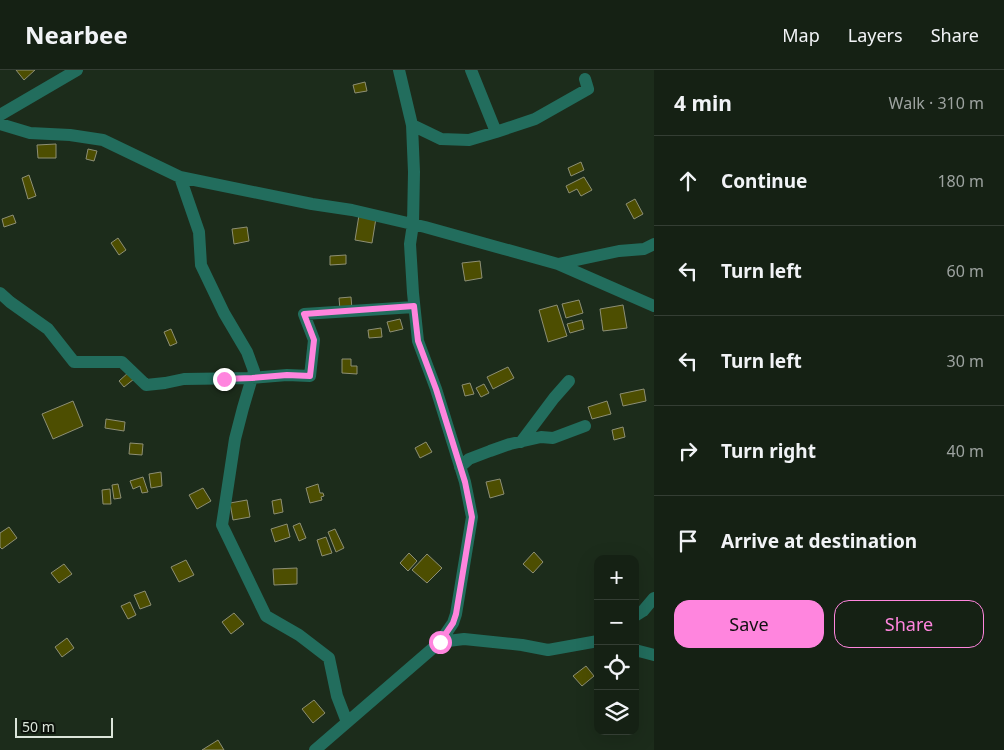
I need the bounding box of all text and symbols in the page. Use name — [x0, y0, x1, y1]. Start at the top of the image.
text: Nearbee — [25, 18, 128, 51]
text: Map — [782, 23, 820, 47]
text: Layers — [848, 23, 903, 47]
text: Share — [931, 23, 979, 47]
text: 4 min — [674, 89, 732, 117]
text: Walk · 310 m — [889, 92, 984, 114]
icon: ahead — [674, 167, 702, 195]
text: Continue — [721, 168, 807, 194]
text: 180 m — [937, 170, 984, 192]
icon: left — [674, 257, 702, 285]
text: Turn left — [721, 258, 802, 284]
text: 60 m — [947, 260, 984, 282]
icon: left — [674, 347, 702, 375]
text: Turn left — [721, 348, 802, 374]
text: 30 m — [947, 350, 984, 372]
route end — [213, 368, 236, 391]
icon: right — [674, 437, 702, 465]
text: Turn right — [721, 438, 816, 464]
text: 40 m — [947, 440, 984, 462]
icon: arrive — [674, 527, 702, 555]
text: Arrive at destination — [721, 528, 917, 554]
map controls — [594, 555, 639, 735]
button: + — [594, 555, 639, 600]
button: − — [594, 600, 639, 645]
button: Save — [674, 600, 824, 648]
button: Share — [834, 600, 984, 648]
route start — [429, 631, 452, 654]
button: locate — [594, 645, 639, 690]
button: layers — [594, 690, 639, 735]
scale bar — [15, 715, 112, 738]
text: 50 m — [22, 717, 55, 736]

